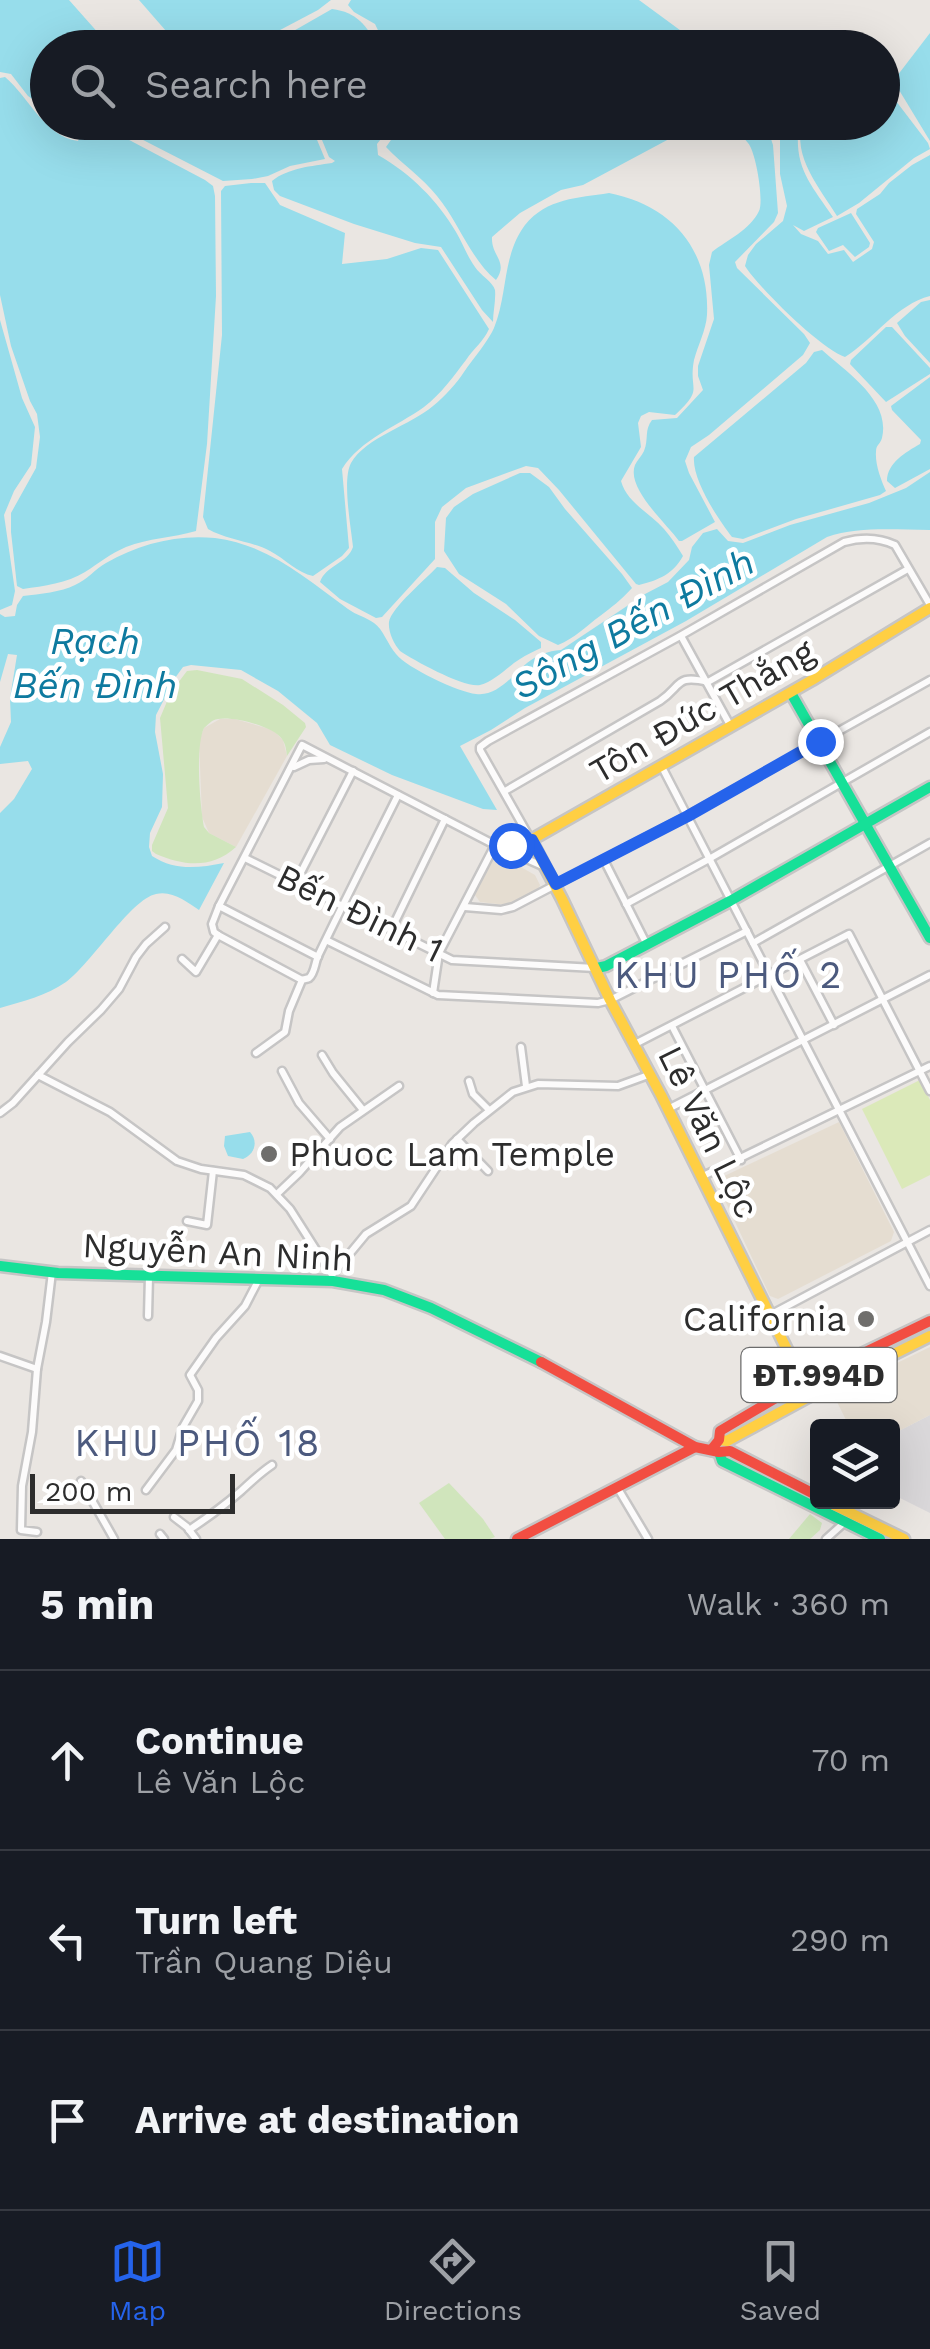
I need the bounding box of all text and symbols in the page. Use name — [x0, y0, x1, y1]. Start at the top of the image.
search box — [30, 30, 900, 140]
icon: search — [65, 58, 120, 113]
text: Search here — [145, 63, 368, 107]
water label: Sông Bến Đình — [504, 539, 762, 709]
water label: Rạch Bến Đình — [13, 619, 177, 707]
street label: Tôn Đức Thắng — [582, 630, 822, 792]
route end — [798, 719, 844, 765]
route start — [489, 823, 535, 869]
street label: Bến Đình 1 — [270, 855, 450, 971]
district label: KHU PHỐ 2 — [614, 948, 844, 997]
street label: Lê Văn Lộc — [649, 1039, 769, 1225]
place label: Phuoc Lam Temple — [289, 1133, 615, 1175]
marker: Phuoc Lam Temple — [258, 1143, 280, 1165]
street label: Nguyễn An Ninh — [82, 1224, 354, 1280]
place label: California — [683, 1298, 846, 1340]
marker: California — [855, 1308, 877, 1330]
road number: ĐT.994D — [742, 1348, 896, 1402]
district label: KHU PHỐ 18 — [74, 1416, 322, 1465]
map controls — [810, 1419, 900, 1509]
button: layers — [810, 1419, 900, 1509]
scale bar — [30, 1469, 235, 1514]
text: 200 m — [45, 1475, 132, 1508]
text: 5 min — [40, 1580, 154, 1629]
text: Walk · 360 m — [687, 1585, 890, 1623]
text: Continue — [135, 1719, 304, 1763]
icon: ahead — [40, 1733, 95, 1788]
text: 70 m — [811, 1741, 890, 1779]
text: Lê Văn Lộc — [135, 1763, 305, 1801]
text: Turn left — [135, 1899, 297, 1943]
icon: left — [40, 1913, 95, 1968]
text: 290 m — [790, 1921, 890, 1959]
text: Trần Quang Diệu — [135, 1943, 393, 1981]
icon: arrive — [40, 2093, 95, 2148]
text: Arrive at destination — [135, 2098, 520, 2142]
tab: Map — [109, 2234, 166, 2327]
tab: Directions — [384, 2234, 522, 2327]
tab: Saved — [740, 2234, 821, 2327]

